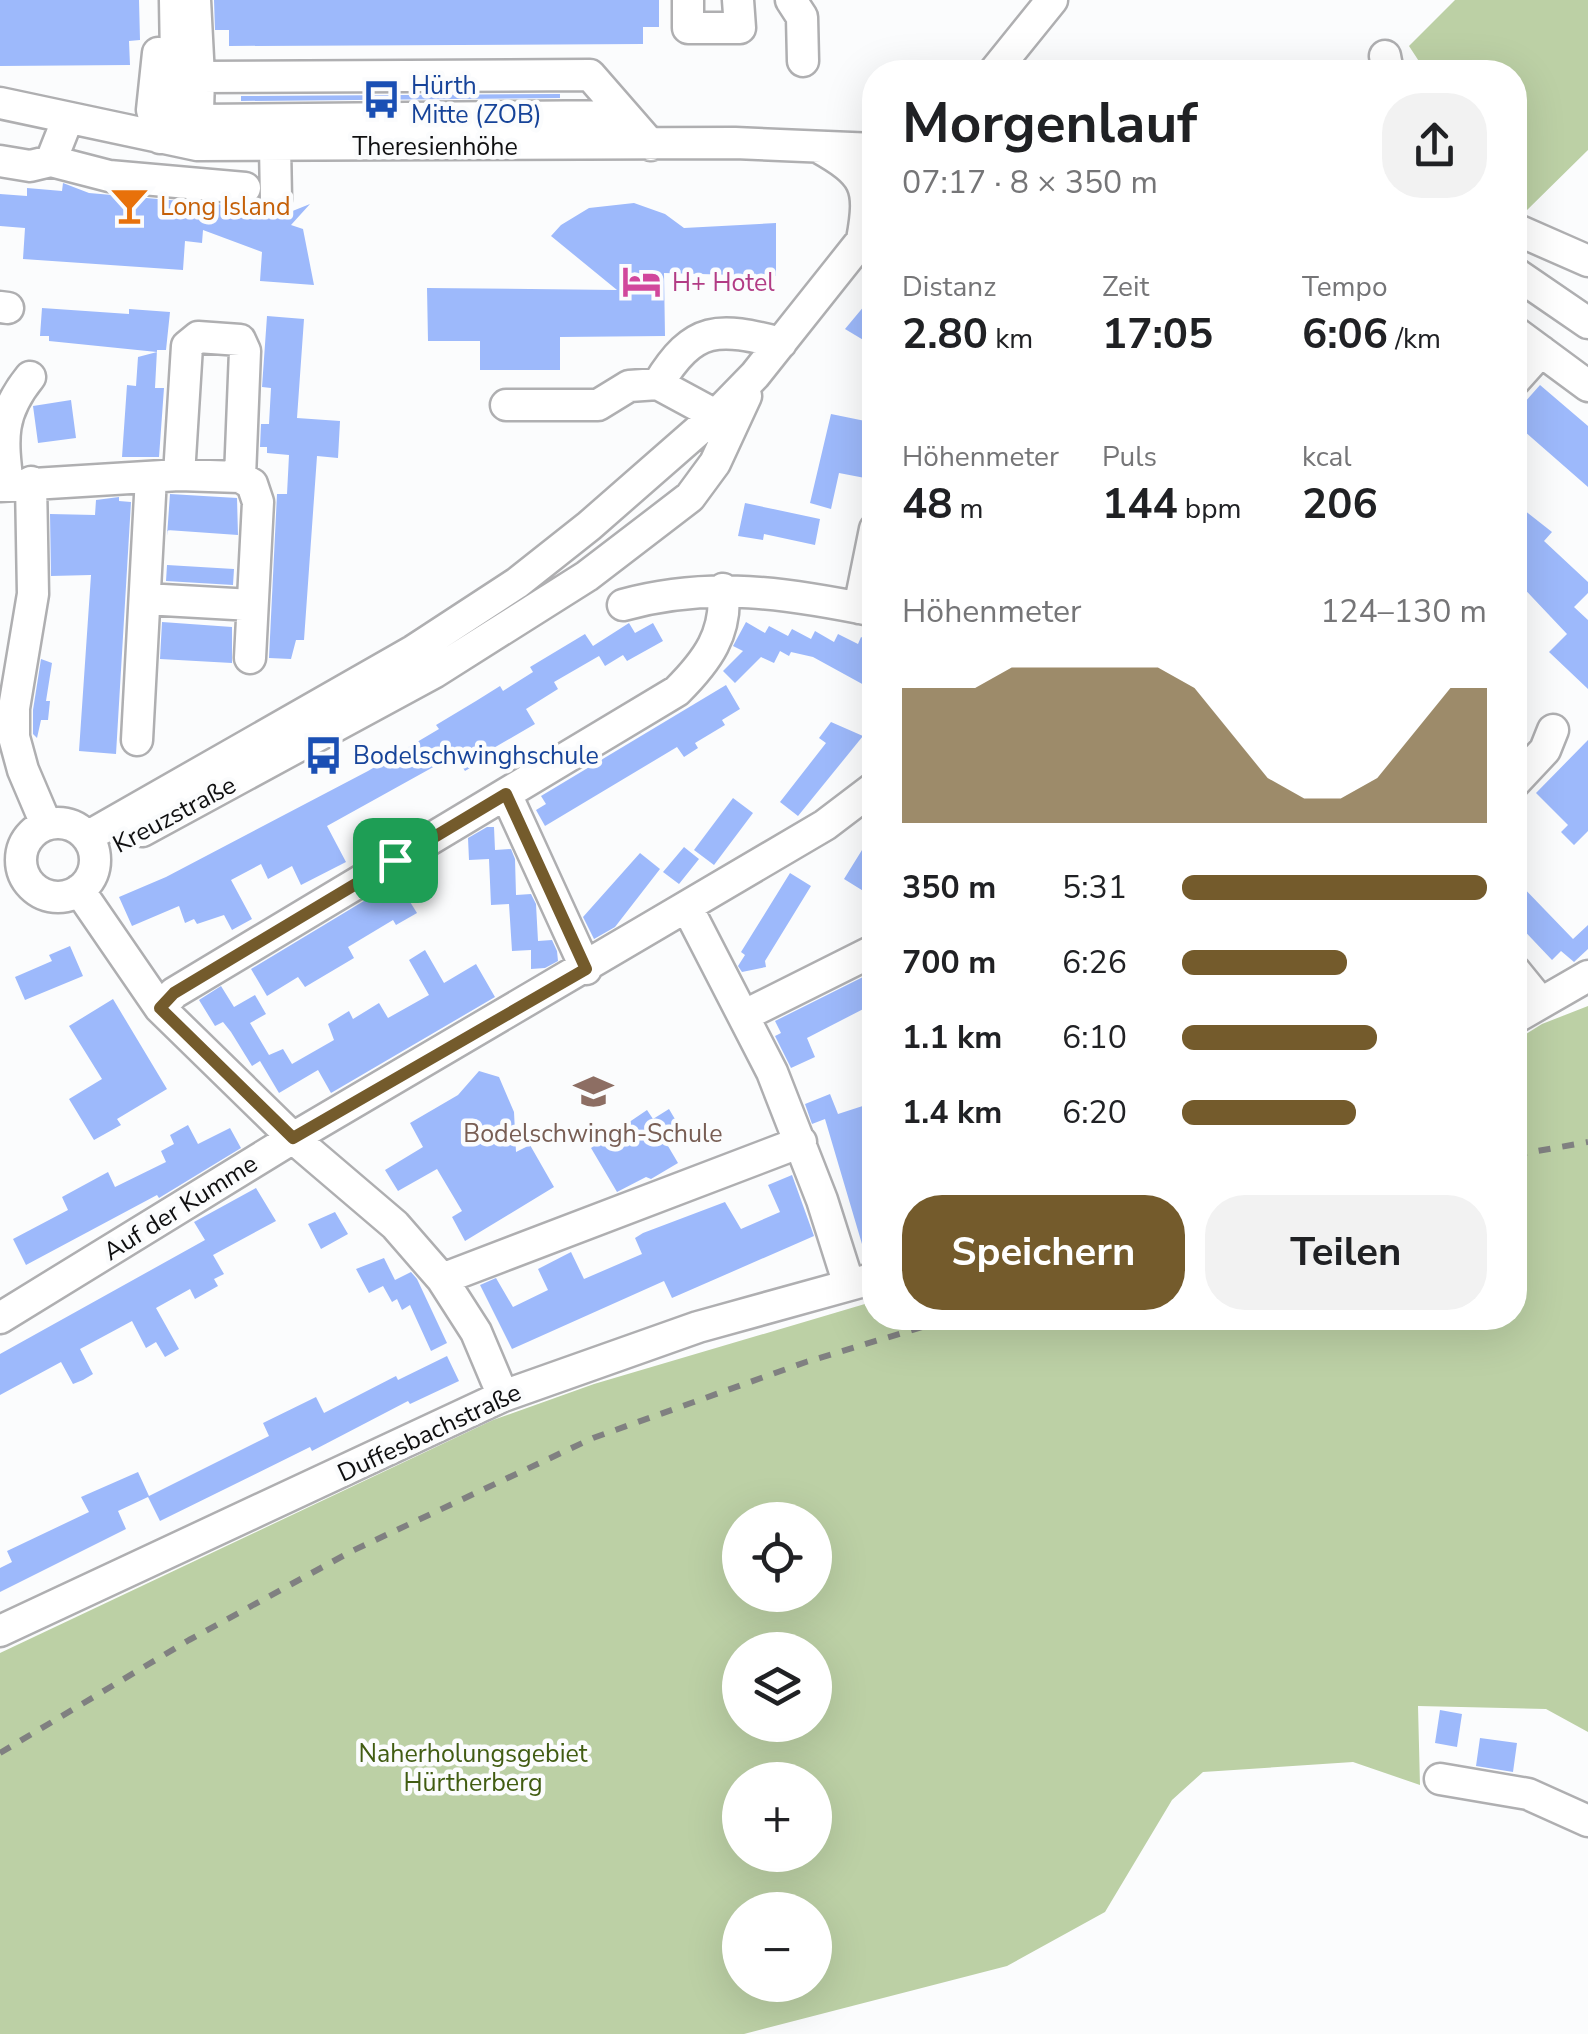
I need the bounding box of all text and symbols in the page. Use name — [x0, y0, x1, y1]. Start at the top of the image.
place label: Hürth Mitte (ZOB) — [411, 69, 542, 132]
bus stop icon: Hürth Mitte (ZOB) — [360, 78, 402, 120]
text: Morgenlauf — [902, 86, 1197, 161]
button: share — [1382, 93, 1487, 198]
street label: Theresienhöhe — [352, 130, 518, 164]
text: 07:17 · 8 × 350 m — [902, 161, 1158, 204]
bar icon: Long Island — [109, 185, 151, 227]
place label: Long Island — [160, 190, 290, 224]
hotel icon: H+ Hotel — [621, 261, 663, 303]
place label: H+ Hotel — [672, 266, 775, 300]
text: Distanz — [902, 268, 996, 306]
text: Zeit — [1102, 268, 1149, 306]
text: Tempo — [1302, 268, 1387, 306]
text: 2.80 — [902, 306, 988, 363]
text: 17:05 — [1102, 306, 1213, 363]
text: 6:06 — [1302, 306, 1388, 363]
text: km — [988, 320, 1033, 358]
text: /km — [1388, 320, 1441, 358]
text: Höhenmeter — [902, 438, 1059, 476]
text: Puls — [1102, 438, 1157, 476]
text: kcal — [1302, 438, 1352, 476]
text: 48 — [902, 476, 952, 533]
text: 144 — [1102, 476, 1178, 533]
text: 206 — [1302, 476, 1378, 533]
text: m — [952, 490, 984, 528]
text: bpm — [1178, 490, 1241, 528]
text: Höhenmeter — [902, 590, 1081, 633]
text: 124–130 m — [1320, 590, 1487, 633]
bus stop icon: Bodelschwinghschule — [302, 734, 344, 776]
place label: Bodelschwinghschule — [353, 739, 599, 773]
street label: Kreuzstraße — [107, 768, 242, 861]
pin — [353, 818, 438, 903]
icon: arrive — [368, 833, 423, 888]
text: 350 m — [902, 866, 996, 909]
text: 5:31 — [1062, 866, 1127, 909]
text: 700 m — [902, 941, 996, 984]
text: 6:26 — [1062, 941, 1127, 984]
text: 1.1 km — [902, 1016, 1002, 1059]
text: 6:10 — [1062, 1016, 1127, 1059]
school or university icon: Bodelschwingh-Schule — [572, 1071, 614, 1113]
text: 1.4 km — [902, 1091, 1002, 1134]
text: 6:20 — [1062, 1091, 1127, 1134]
place label: Bodelschwingh-Schule — [463, 1117, 723, 1151]
street label: Auf der Kumme — [97, 1147, 264, 1269]
button: Speichern — [902, 1195, 1185, 1310]
button: Teilen — [1205, 1195, 1487, 1310]
street label: Duffesbachstraße — [332, 1375, 527, 1490]
map controls — [722, 1502, 832, 2002]
button: locate — [722, 1502, 832, 1612]
button: layers — [722, 1632, 832, 1742]
park label: Naherholungsgebiet Hürtherberg — [359, 1737, 588, 1800]
button: + — [722, 1762, 832, 1872]
button: − — [722, 1892, 832, 2002]

